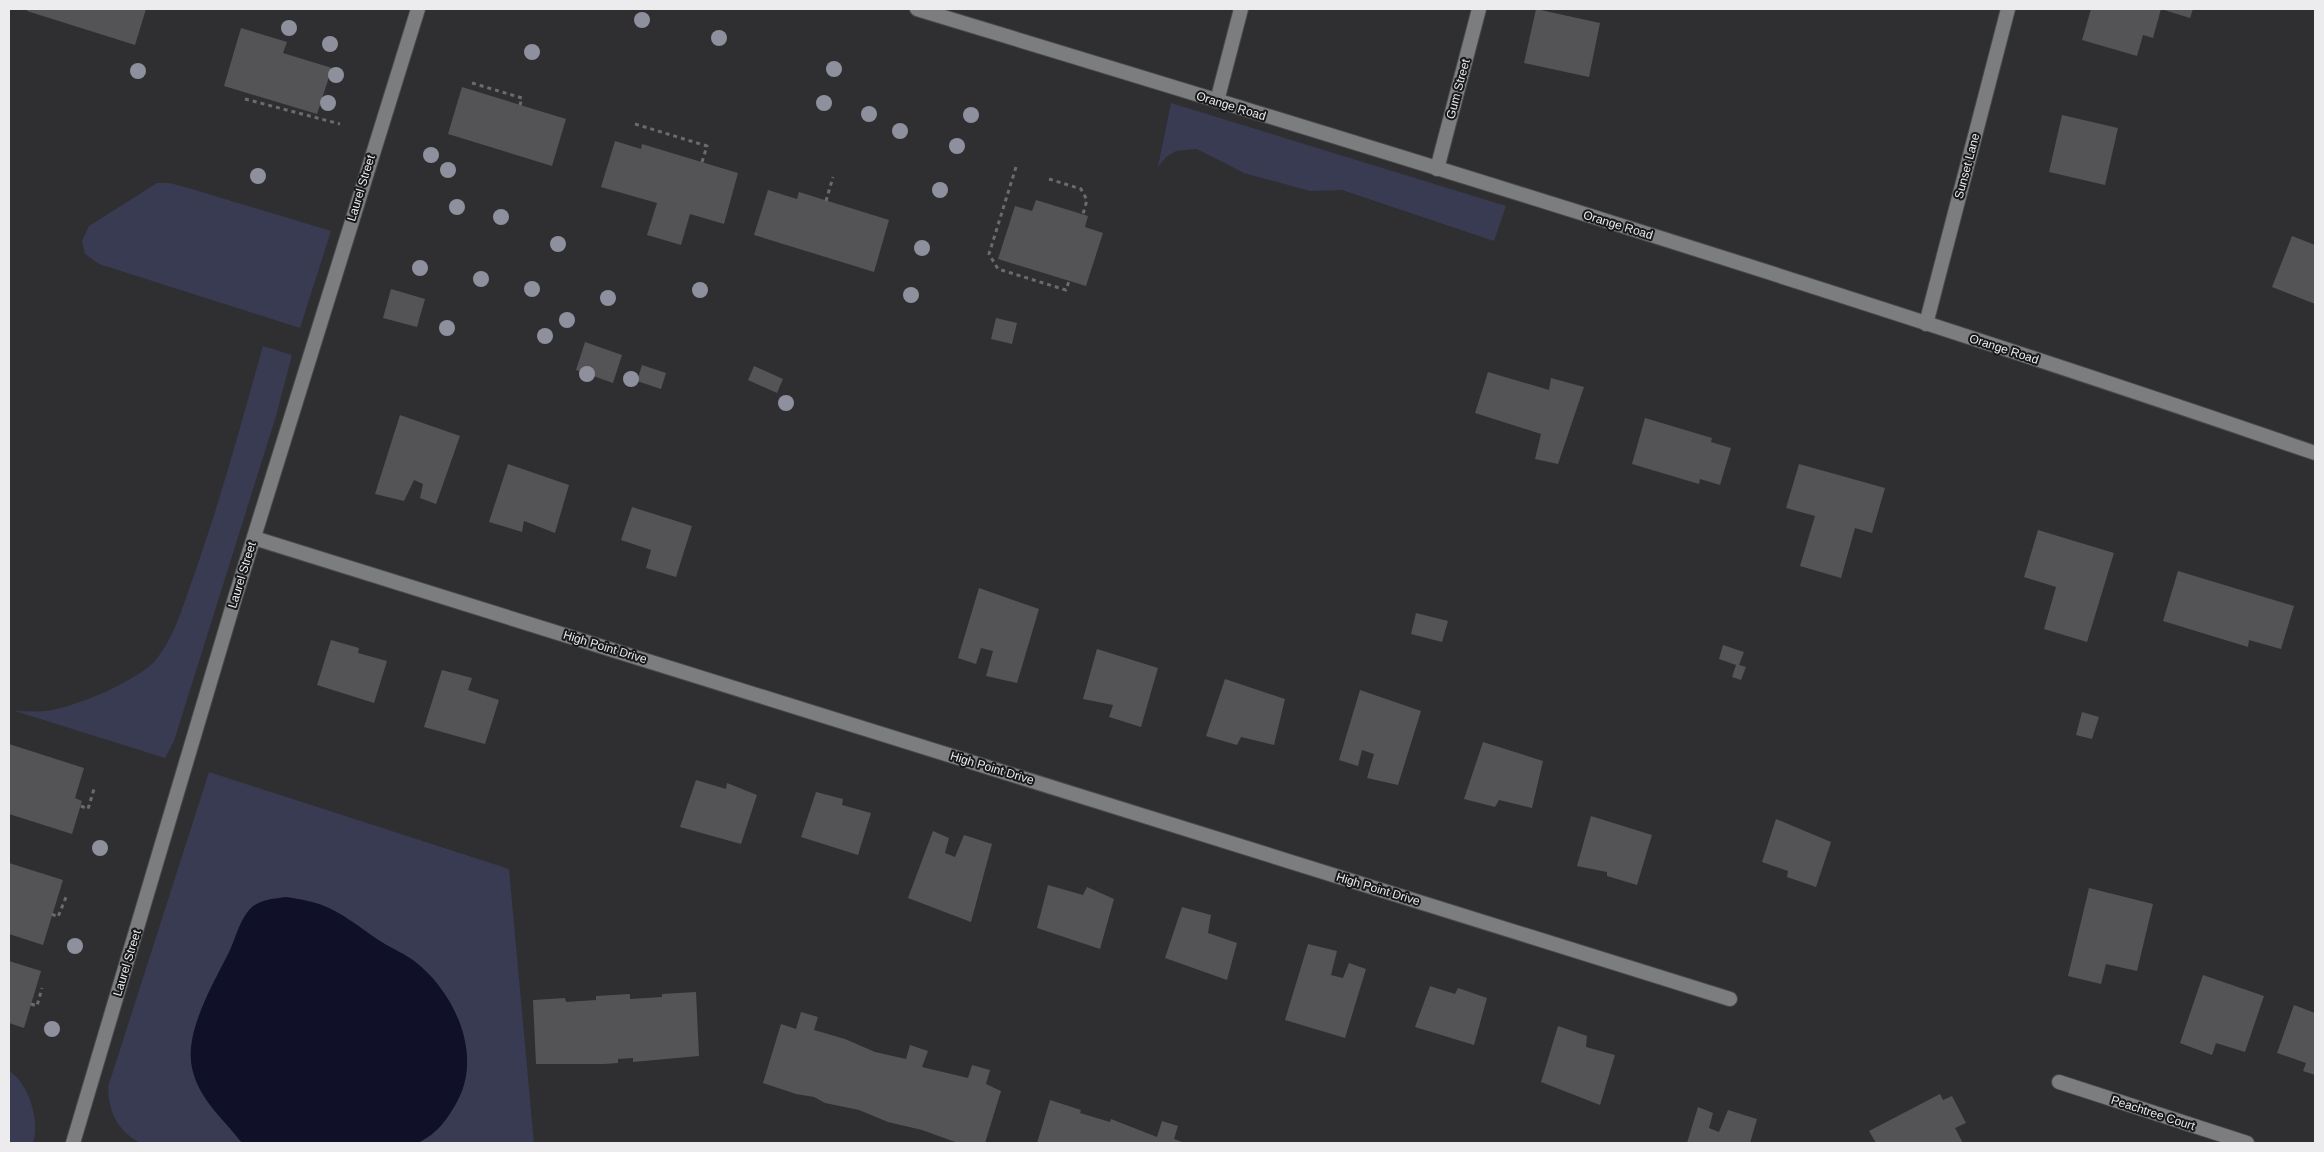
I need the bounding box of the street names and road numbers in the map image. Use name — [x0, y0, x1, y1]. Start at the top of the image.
street label: Gum Street — [1443, 57, 1473, 120]
street label: Orange Road — [1195, 89, 1267, 123]
street label: Sunset Lane — [1952, 131, 1983, 200]
street label: Laurel Street — [344, 152, 378, 223]
street label: Orange Road — [1582, 208, 1654, 242]
street label: Orange Road — [1968, 331, 2040, 367]
street label: Laurel Street — [225, 539, 259, 610]
street label: High Point Drive — [561, 628, 649, 666]
street label: High Point Drive — [948, 749, 1036, 787]
street label: High Point Drive — [1334, 870, 1422, 908]
street label: Laurel Street — [110, 927, 144, 998]
street label: Peachtree Court — [2109, 1093, 2197, 1133]

